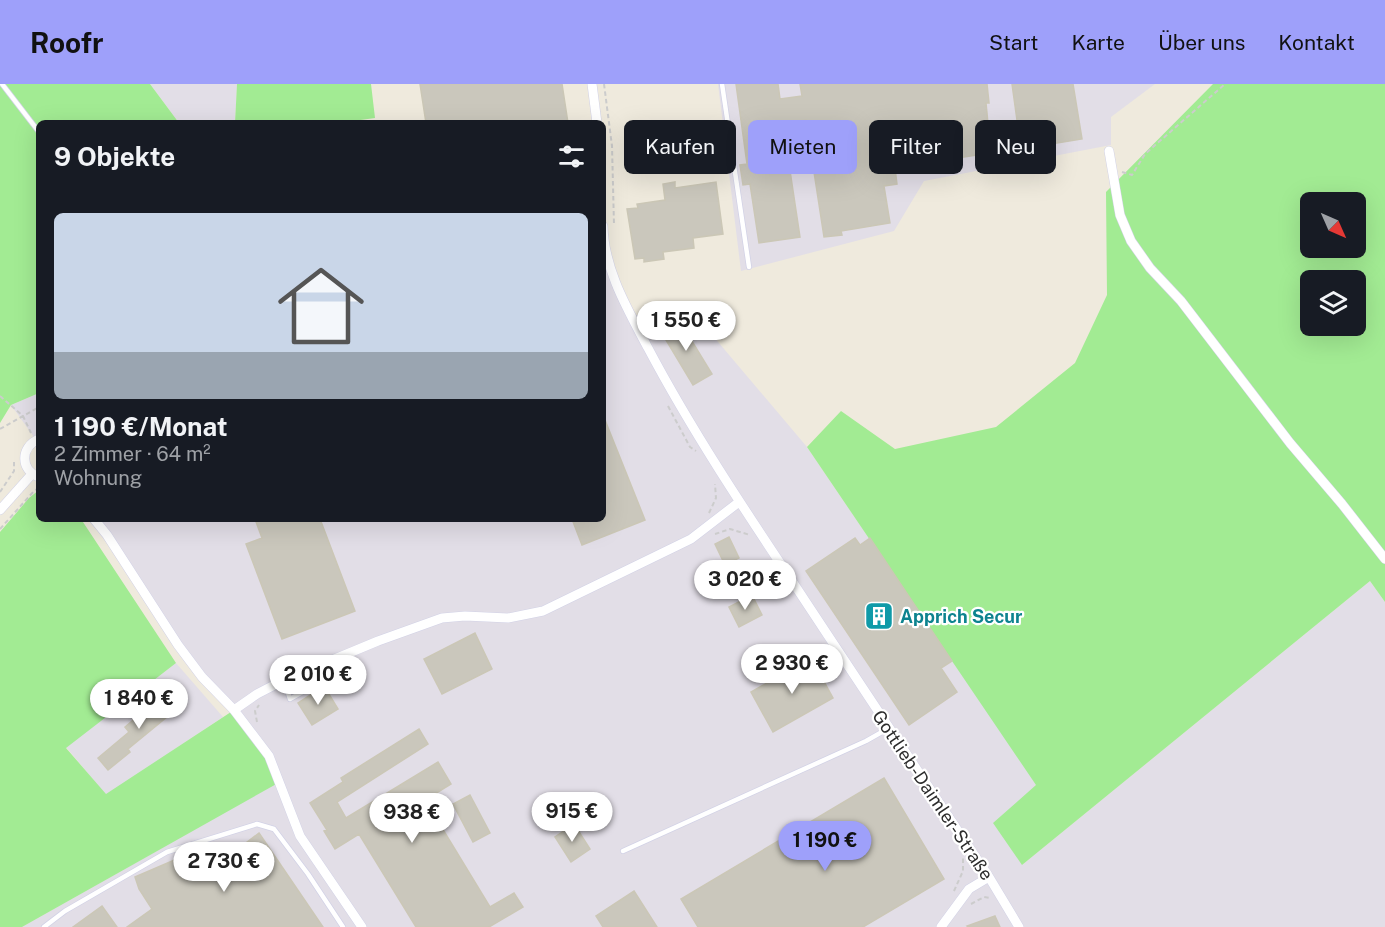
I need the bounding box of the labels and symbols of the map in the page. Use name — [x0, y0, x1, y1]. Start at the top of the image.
north arrow — [1300, 192, 1366, 258]
pin: 1 550 € — [631, 301, 741, 352]
pin: 3 020 € — [690, 560, 800, 611]
building icon: Apprich Secur — [863, 600, 895, 632]
place label: Apprich Secur — [900, 606, 1023, 627]
pin: 2 930 € — [737, 644, 847, 695]
pin: 2 010 € — [263, 655, 373, 706]
pin: 1 840 € — [84, 679, 194, 730]
street label: Gottlieb-Daimler-Straße — [868, 706, 998, 884]
pin: 915 € — [530, 792, 614, 843]
pin: 938 € — [370, 793, 454, 844]
pin: 1 190 € — [770, 821, 880, 872]
pin: 2 730 € — [169, 842, 279, 893]

